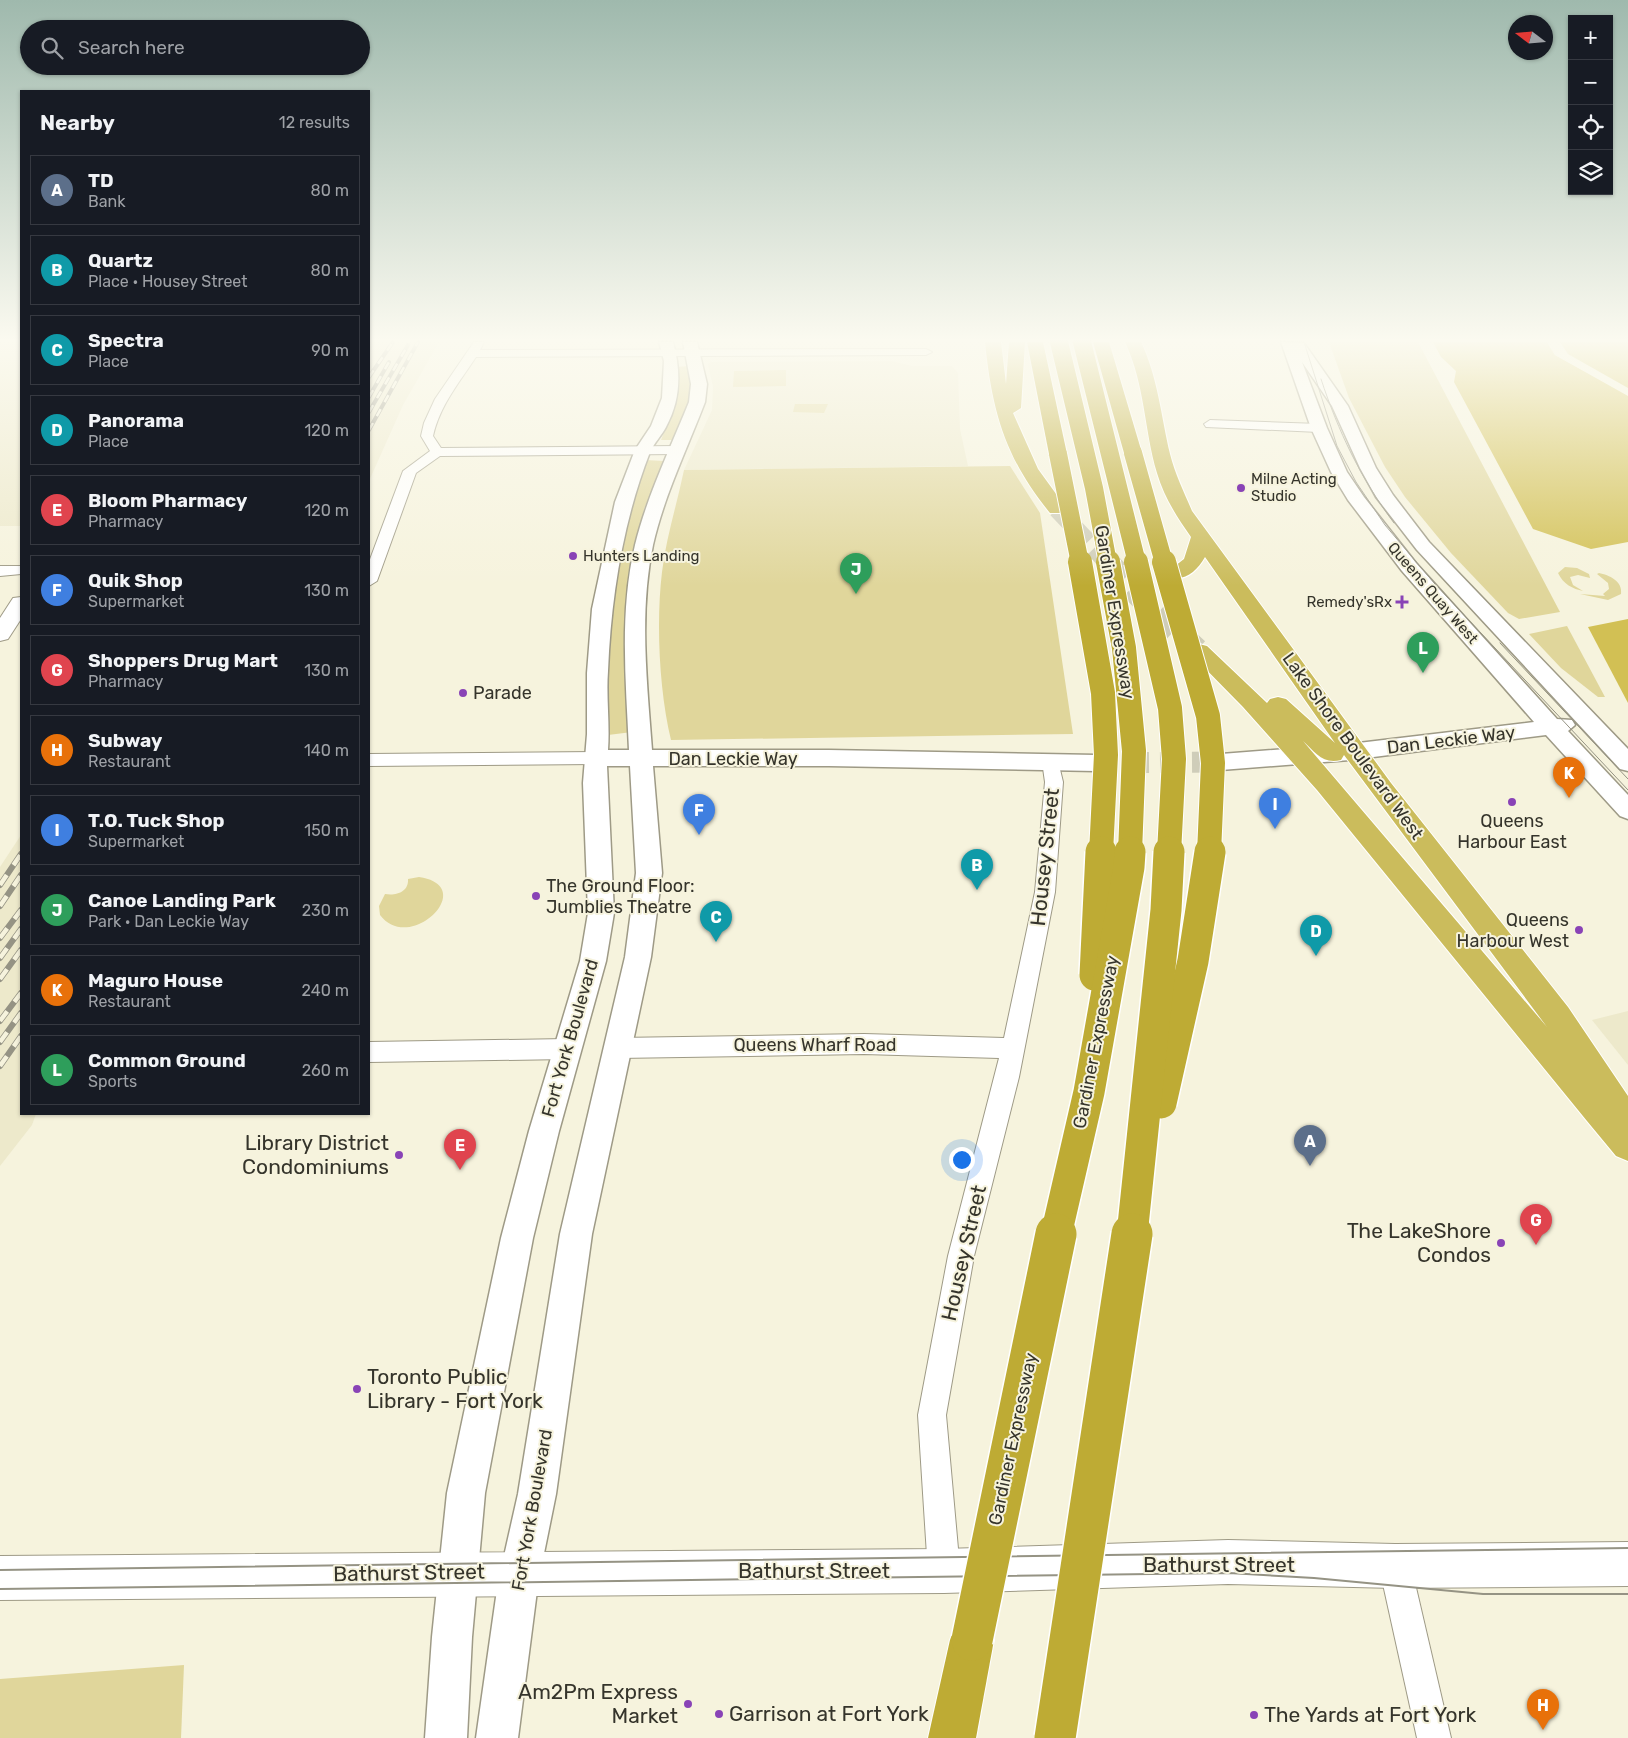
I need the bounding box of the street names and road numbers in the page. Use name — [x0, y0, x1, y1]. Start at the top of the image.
street label: Gardiner Expressway — [1090, 523, 1140, 701]
street label: Queens Quay West — [1384, 539, 1482, 648]
street label: Lake Shore Boulevard West — [1278, 648, 1428, 844]
street label: Dan Leckie Way — [1386, 721, 1516, 759]
street label: Dan Leckie Way — [668, 748, 798, 770]
street label: Housey Street — [1025, 787, 1064, 927]
street label: Gardiner Expressway — [1068, 954, 1124, 1130]
street label: Fort York Boulevard — [537, 956, 603, 1120]
street label: Queens Wharf Road — [733, 1034, 897, 1056]
street label: Housey Street — [936, 1183, 991, 1323]
street label: Gardiner Expressway — [984, 1351, 1042, 1527]
street label: Fort York Boulevard — [507, 1428, 557, 1592]
street label: Bathurst Street — [1143, 1552, 1295, 1577]
street label: Bathurst Street — [738, 1558, 890, 1583]
street label: Bathurst Street — [333, 1559, 485, 1586]

